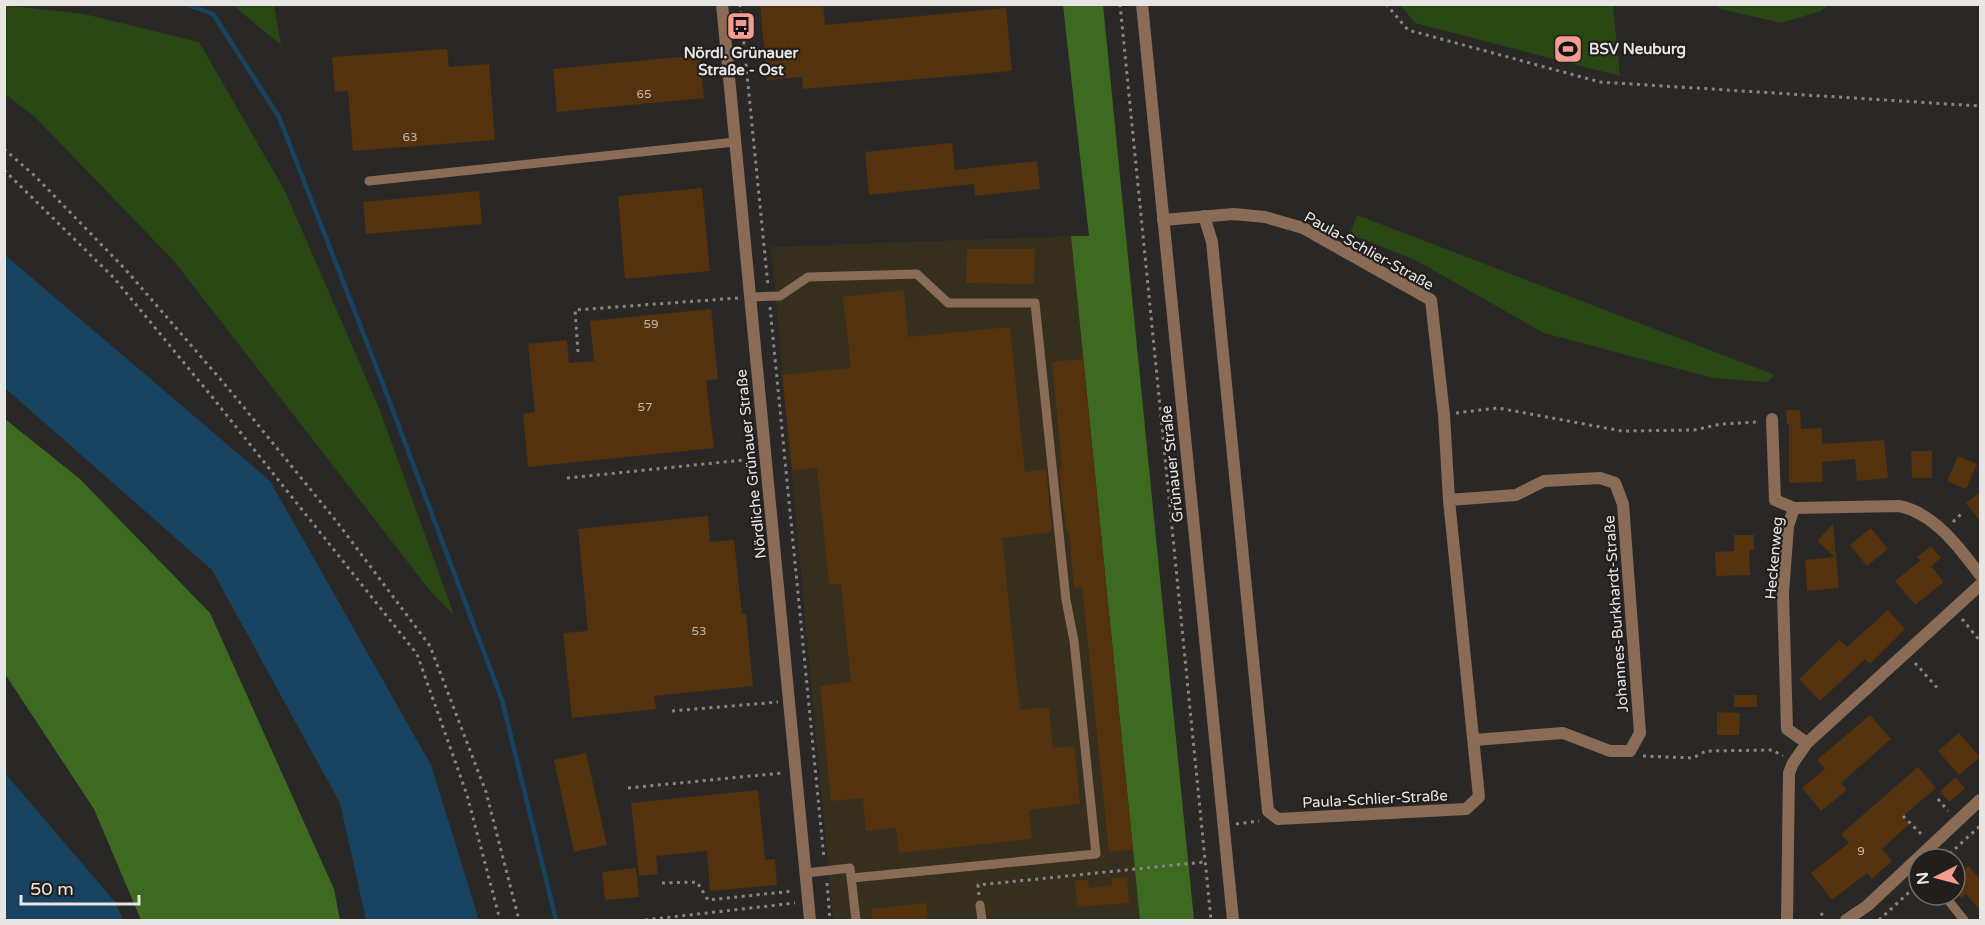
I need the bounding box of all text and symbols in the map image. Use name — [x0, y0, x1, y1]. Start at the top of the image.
bus stop icon: Nördl. Grünauer Straße - Ost — [725, 10, 757, 42]
sports icon: BSV Neuburg — [1552, 33, 1584, 65]
place label: BSV Neuburg — [1589, 40, 1686, 59]
place label: Nördl. Grünauer Straße - Ost — [684, 44, 799, 79]
house number: 65 — [636, 87, 652, 101]
house number: 63 — [402, 130, 418, 144]
street label: Paula-Schlier-Straße — [1301, 208, 1437, 294]
house number: 59 — [643, 317, 659, 331]
street label: Nördliche Grünauer Straße — [732, 368, 770, 560]
house number: 57 — [637, 400, 653, 414]
street label: Grünauer Straße — [1157, 405, 1187, 523]
street label: Johannes-Burkhardt-Straße — [1600, 515, 1632, 713]
street label: Heckenweg — [1761, 516, 1787, 600]
house number: 53 — [691, 624, 707, 638]
street label: Paula-Schlier-Straße — [1302, 786, 1448, 812]
house number: 9 — [1857, 844, 1865, 858]
north arrow — [1907, 847, 1967, 907]
scale bar — [21, 868, 140, 906]
text: N — [1912, 871, 1934, 886]
text: 50 m — [30, 878, 74, 900]

